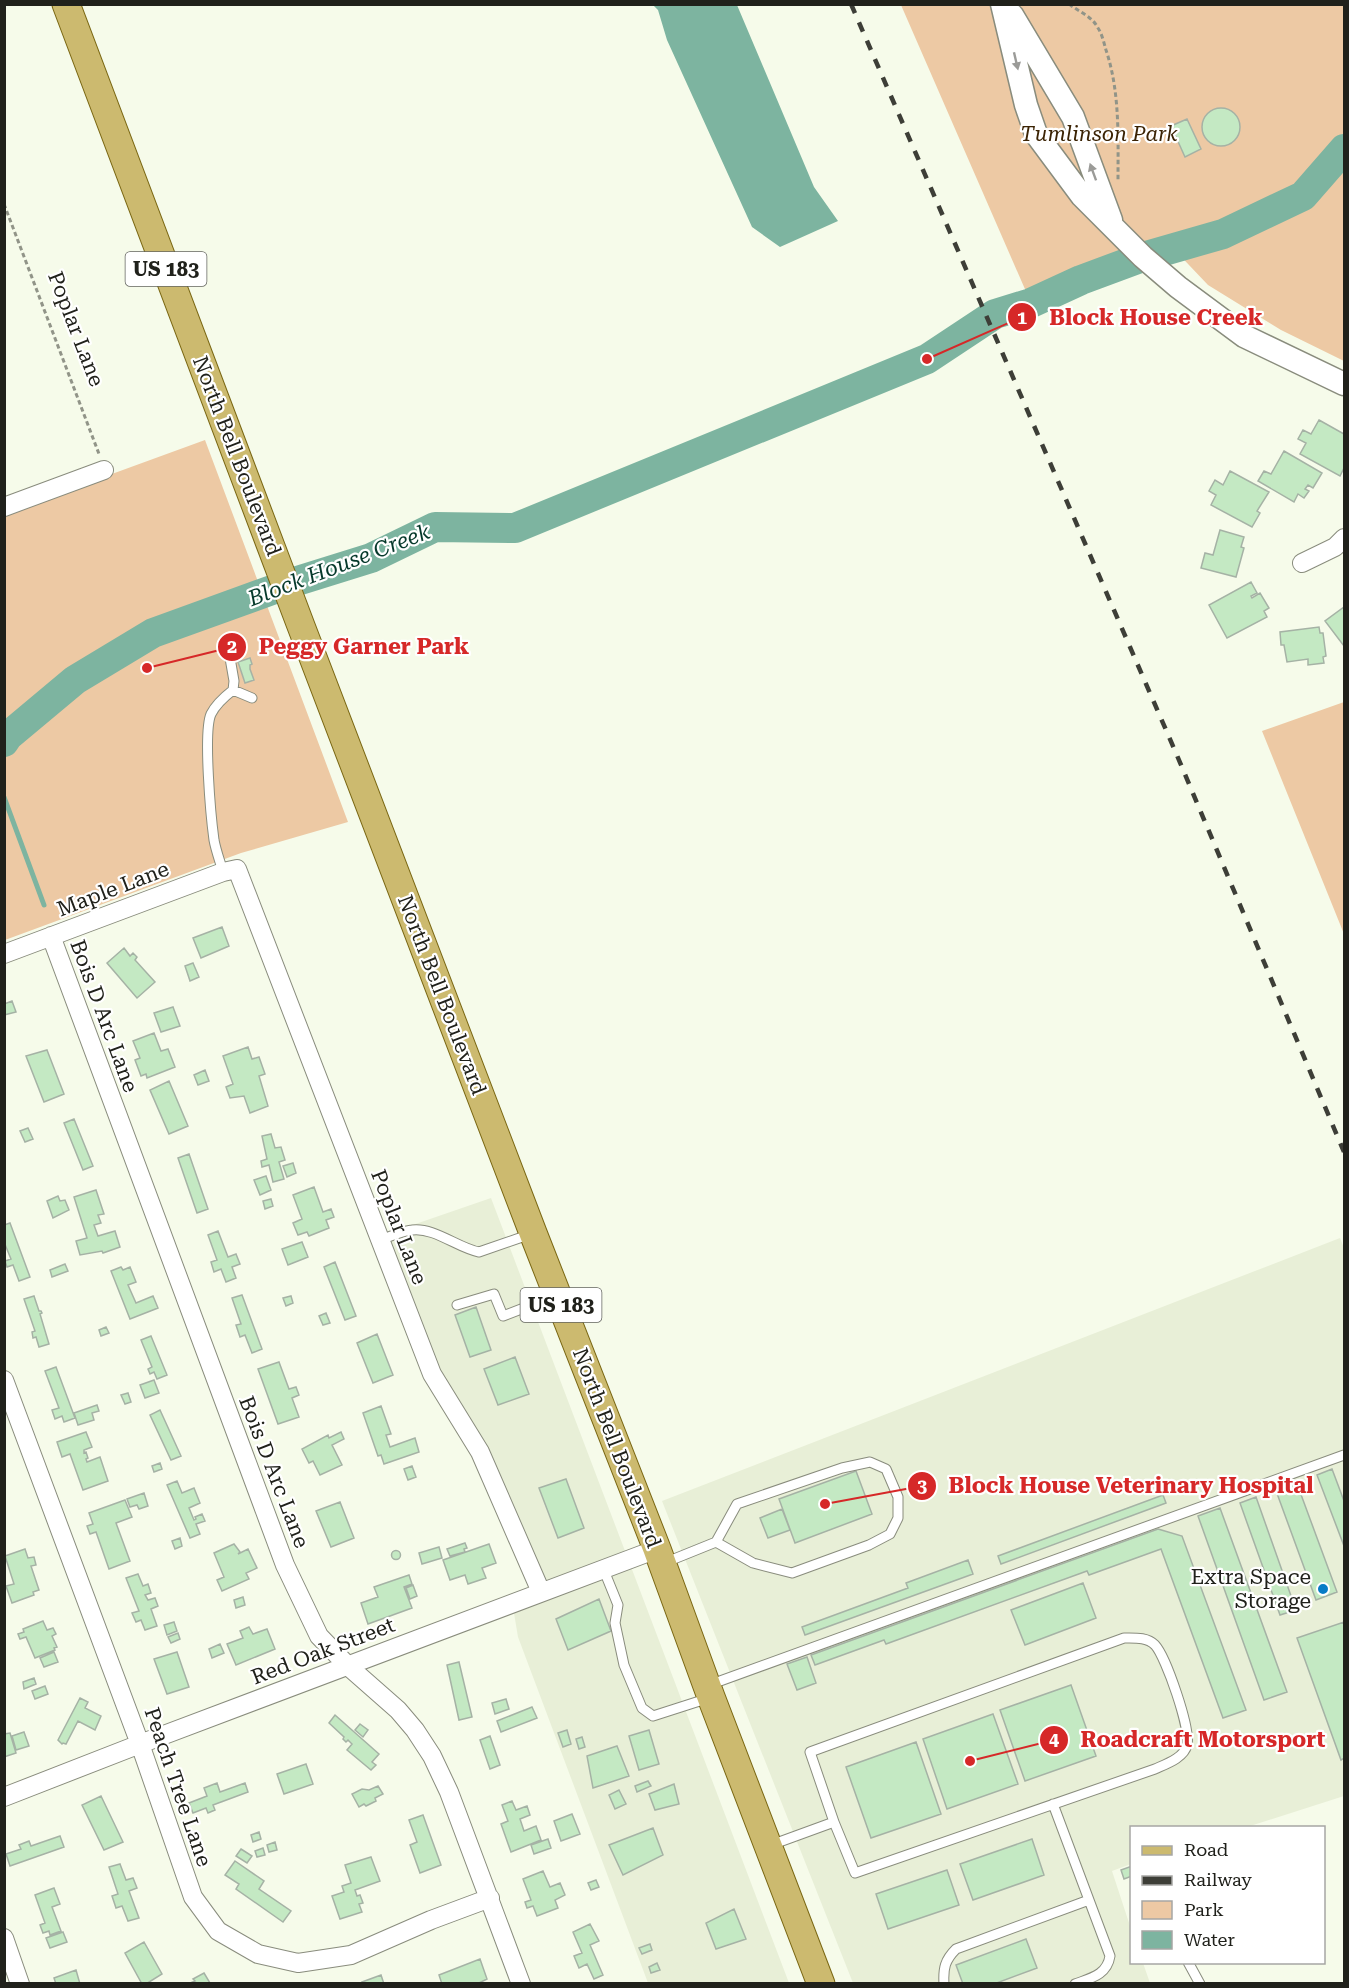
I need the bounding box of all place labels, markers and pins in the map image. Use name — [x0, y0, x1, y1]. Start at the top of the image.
callout: Block House Creek — [1007, 297, 1274, 337]
callout: Peggy Garner Park — [217, 627, 481, 667]
callout: Block House Veterinary Hospital — [907, 1466, 1326, 1506]
place label: Extra Space Storage — [1191, 1565, 1311, 1613]
marker: Extra Space Storage — [1316, 1582, 1330, 1596]
callout: Roadcraft Motorsport — [1039, 1720, 1338, 1760]

